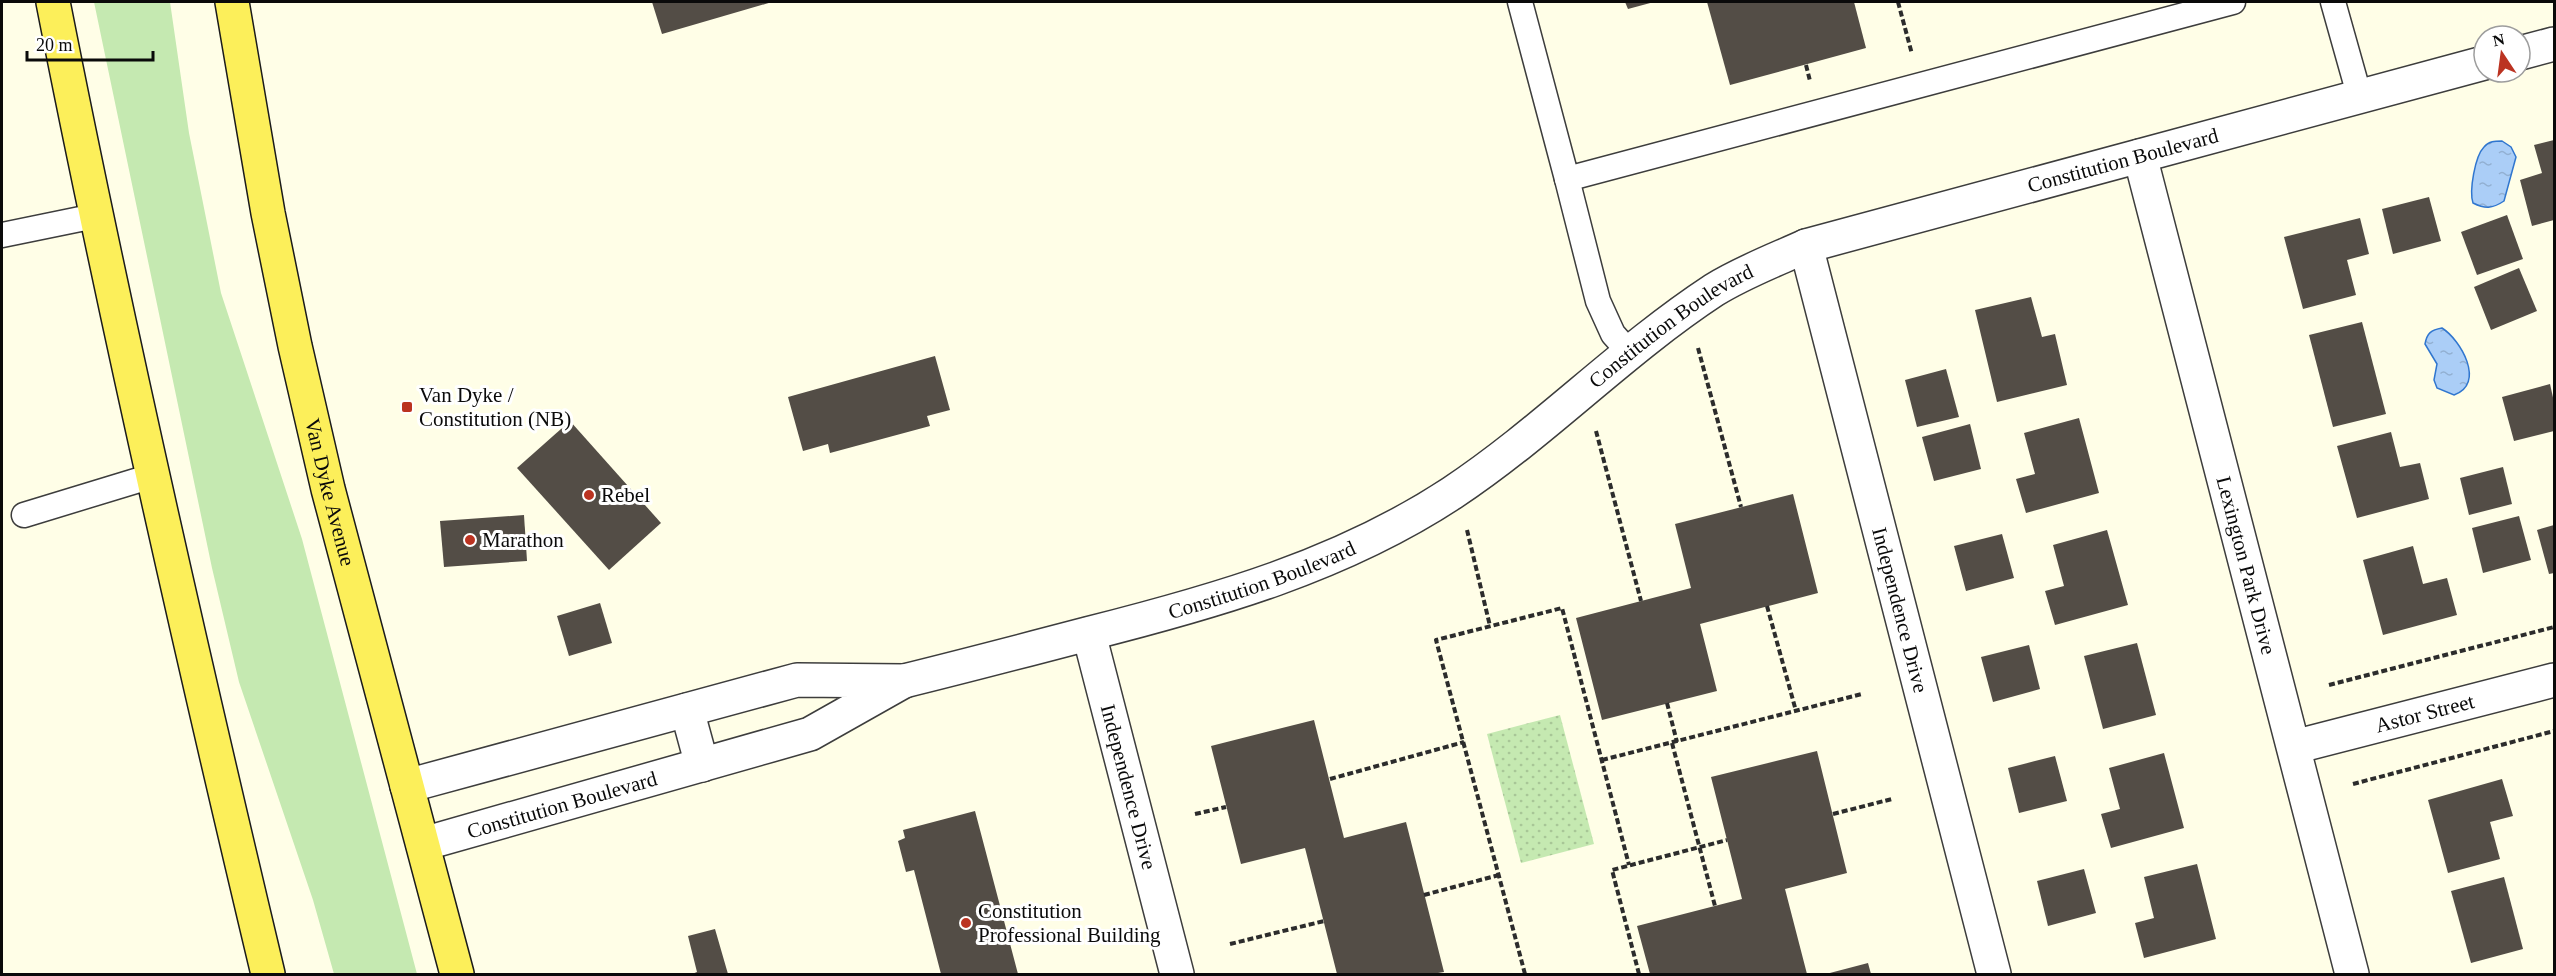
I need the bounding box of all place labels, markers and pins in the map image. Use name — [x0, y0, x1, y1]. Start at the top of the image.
place label: Van Dyke / Constitution (NB) — [419, 383, 571, 431]
marker: Van Dyke / Constitution (NB) — [400, 400, 414, 414]
place label: Rebel — [601, 483, 650, 507]
marker: Rebel — [582, 488, 596, 502]
place label: Marathon — [482, 528, 564, 552]
marker: Marathon — [463, 533, 477, 547]
place label: Constitution Professional Building — [978, 899, 1161, 947]
marker: Constitution Professional Building — [959, 916, 973, 930]

